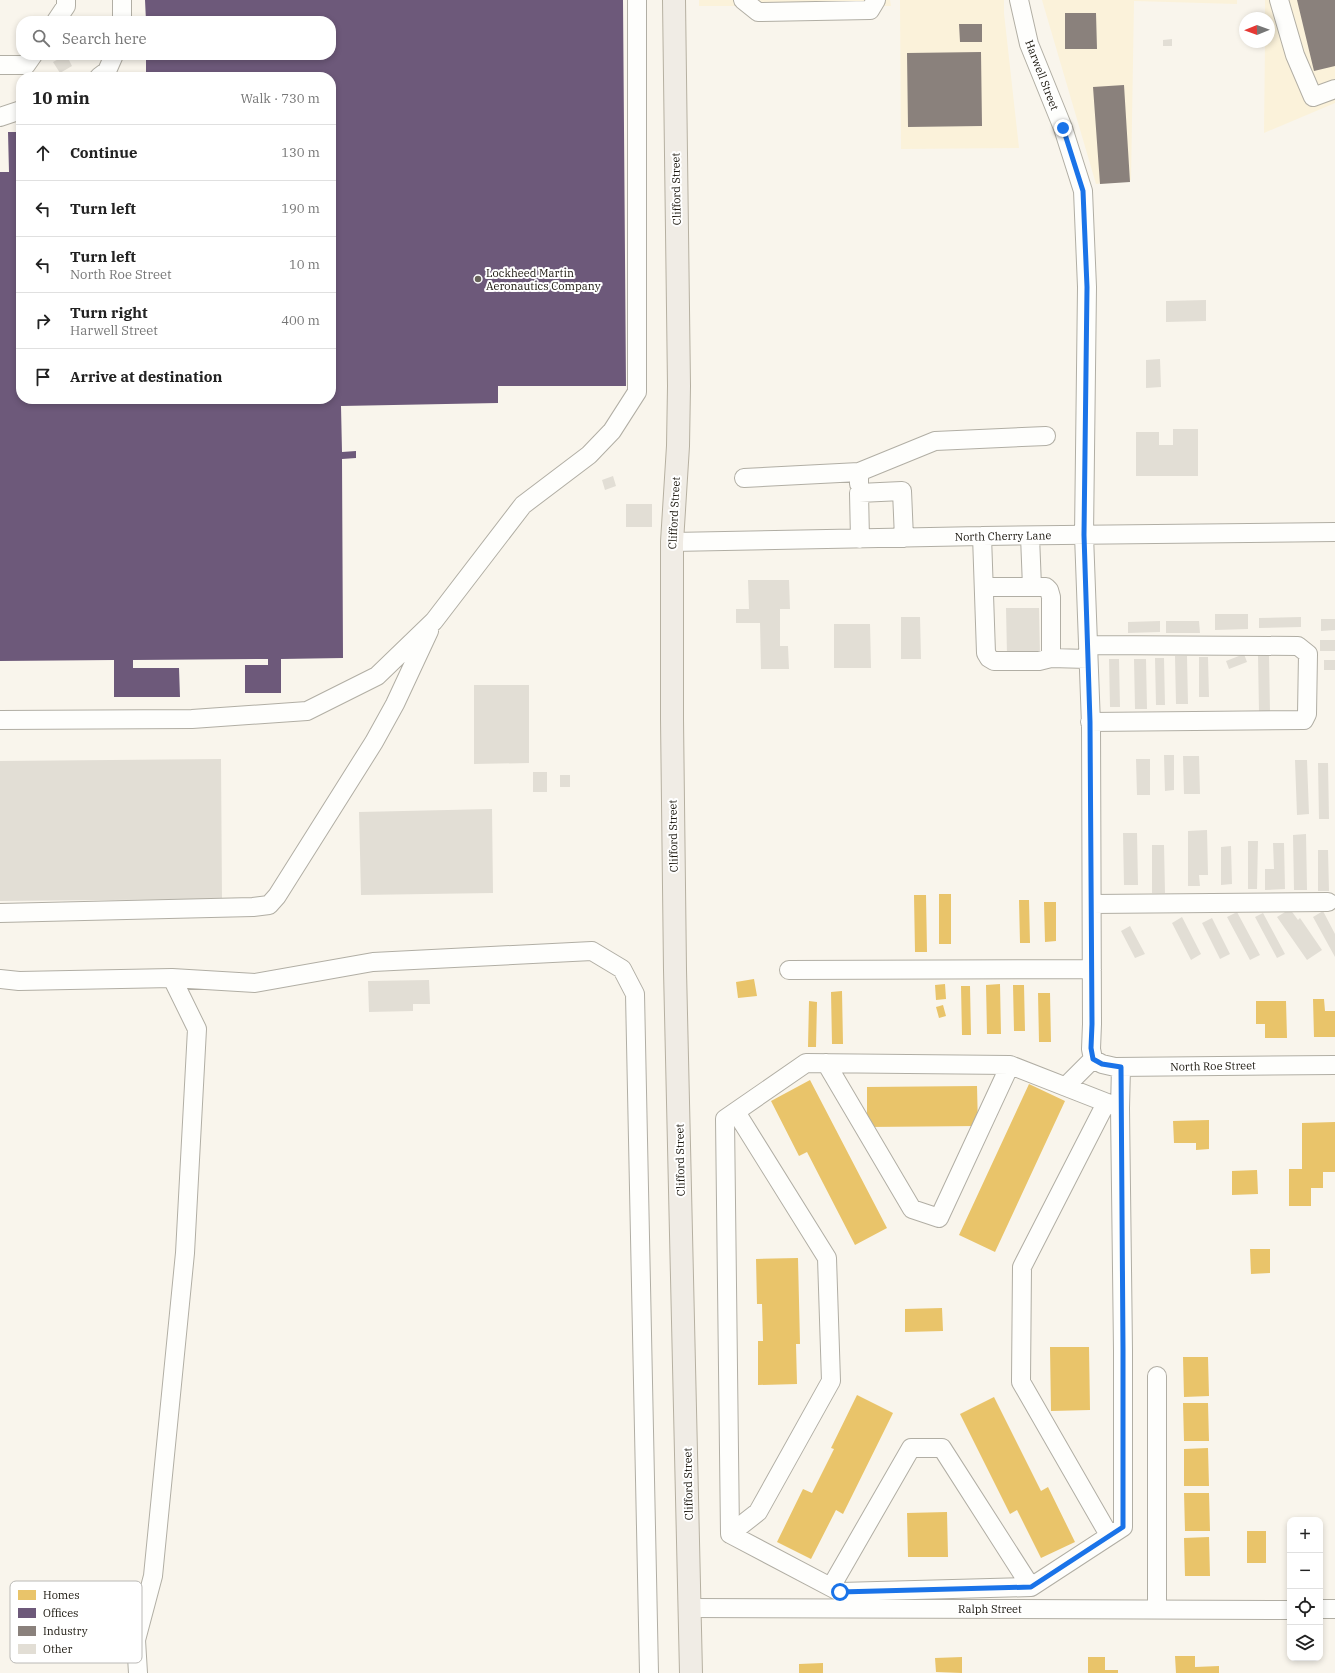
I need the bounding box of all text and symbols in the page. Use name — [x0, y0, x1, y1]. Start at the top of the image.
north arrow — [1239, 12, 1275, 48]
search box — [16, 16, 336, 60]
icon: search — [30, 27, 52, 49]
text: Search here — [62, 29, 147, 48]
street label: Harwell Street — [1022, 38, 1062, 112]
text: 10 min — [32, 87, 90, 109]
text: Walk · 730 m — [241, 90, 320, 107]
route end — [1054, 119, 1072, 137]
icon: ahead — [32, 142, 54, 164]
text: Continue — [70, 143, 137, 162]
text: 130 m — [281, 144, 320, 161]
street label: Clifford Street — [668, 152, 684, 225]
icon: left — [32, 198, 54, 220]
text: Turn left — [70, 199, 136, 218]
text: 190 m — [281, 200, 320, 217]
text: Turn left — [70, 247, 136, 266]
icon: left — [32, 254, 54, 276]
text: 10 m — [289, 256, 320, 273]
text: North Roe Street — [70, 266, 172, 283]
place label: Lockheed Martin Aeronautics Company — [486, 266, 601, 293]
marker: Lockheed Martin Aeronautics Company — [473, 274, 483, 284]
text: Turn right — [70, 303, 148, 322]
icon: right — [32, 310, 54, 332]
text: 400 m — [281, 312, 320, 329]
text: Harwell Street — [70, 322, 158, 339]
icon: arrive — [32, 366, 54, 388]
text: Arrive at destination — [70, 367, 222, 386]
street label: Clifford Street — [665, 476, 683, 550]
street label: North Cherry Lane — [954, 528, 1052, 544]
street label: Clifford Street — [665, 799, 681, 872]
street label: North Roe Street — [1170, 1058, 1256, 1074]
street label: Clifford Street — [672, 1123, 688, 1196]
street label: Clifford Street — [680, 1447, 696, 1520]
map controls — [1287, 1517, 1323, 1661]
button: + — [1287, 1517, 1323, 1553]
button: − — [1287, 1553, 1323, 1589]
legend — [10, 1581, 142, 1663]
route start — [831, 1583, 849, 1601]
text: Homes — [43, 1588, 80, 1602]
button: locate — [1287, 1589, 1323, 1625]
street label: Ralph Street — [958, 1602, 1022, 1616]
text: Offices — [43, 1606, 78, 1620]
text: Industry — [43, 1624, 88, 1638]
button: layers — [1287, 1625, 1323, 1661]
text: Other — [43, 1642, 73, 1656]

